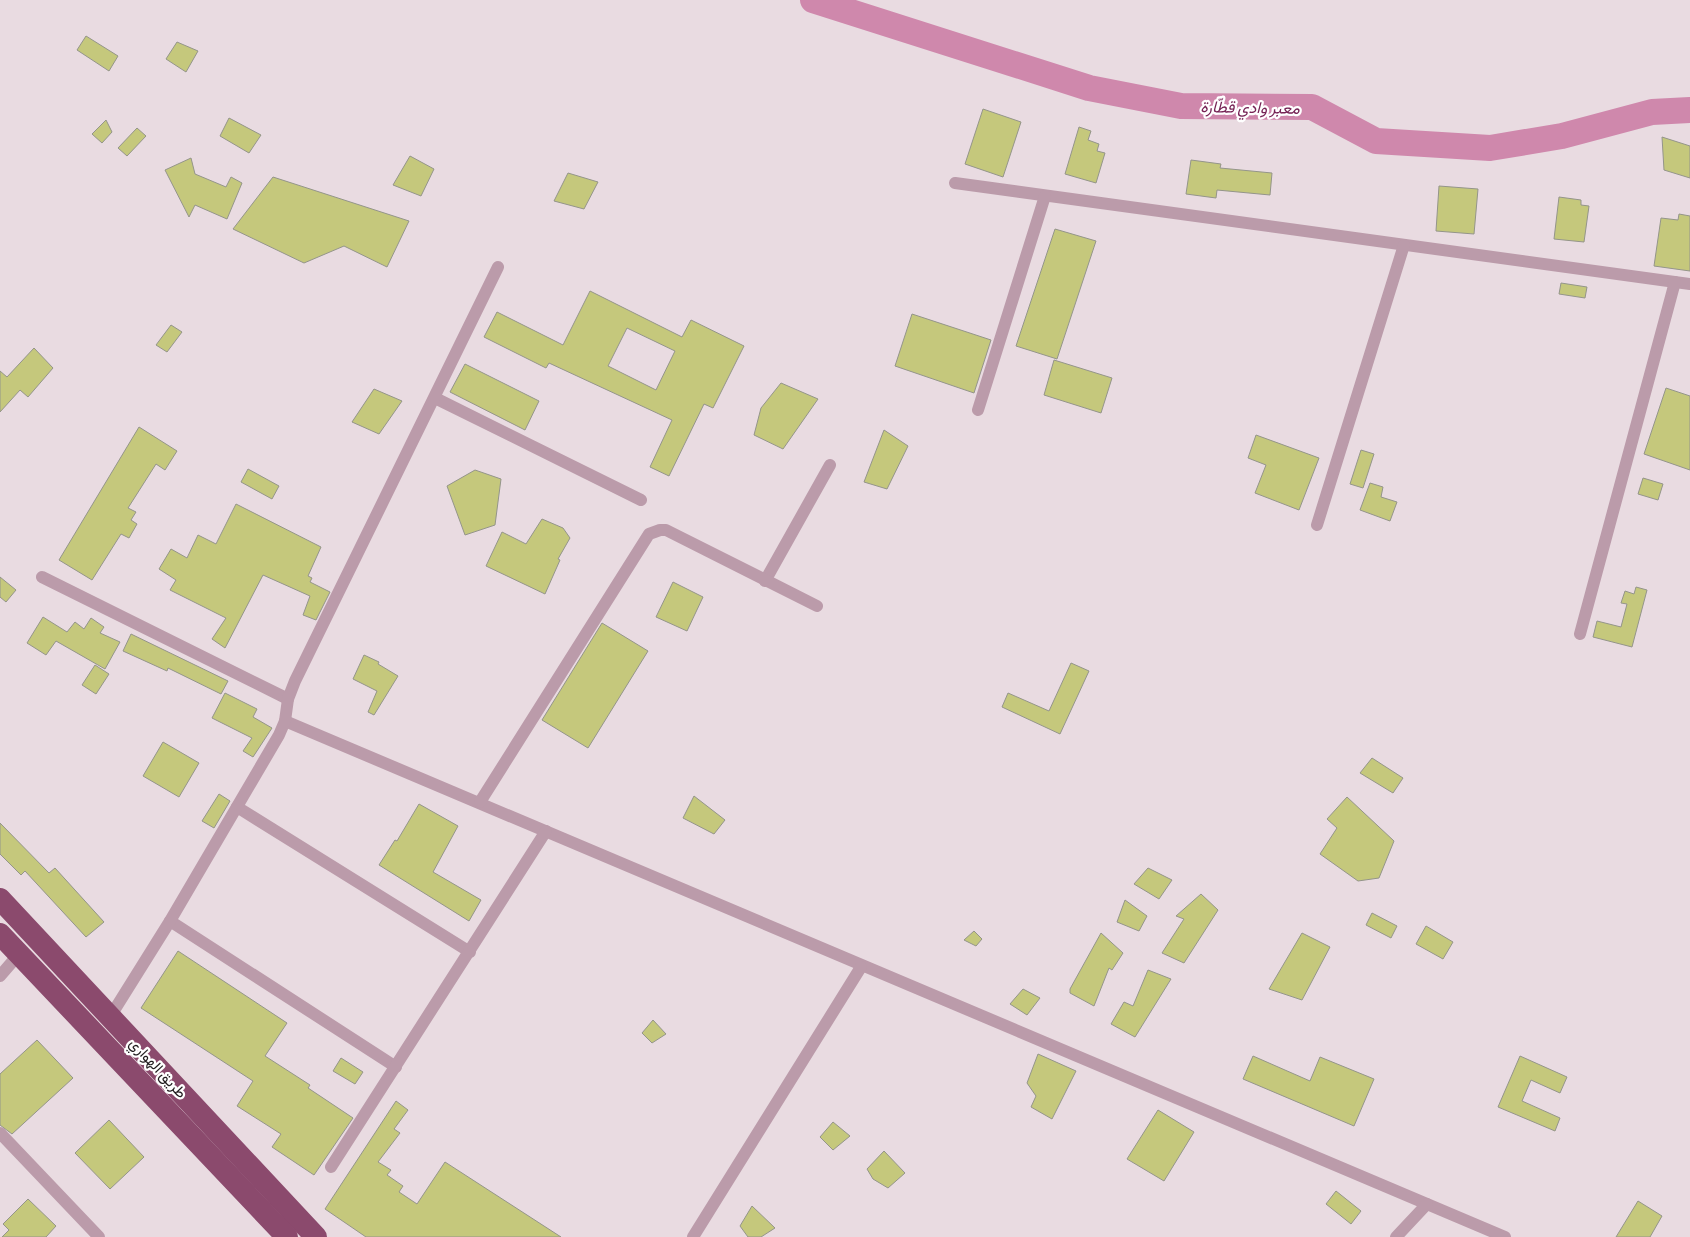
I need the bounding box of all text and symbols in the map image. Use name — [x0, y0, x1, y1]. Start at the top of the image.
water label: معبر وادي قطّارة — [1200, 96, 1300, 122]
street label: طريق الهواري — [123, 1033, 191, 1105]

